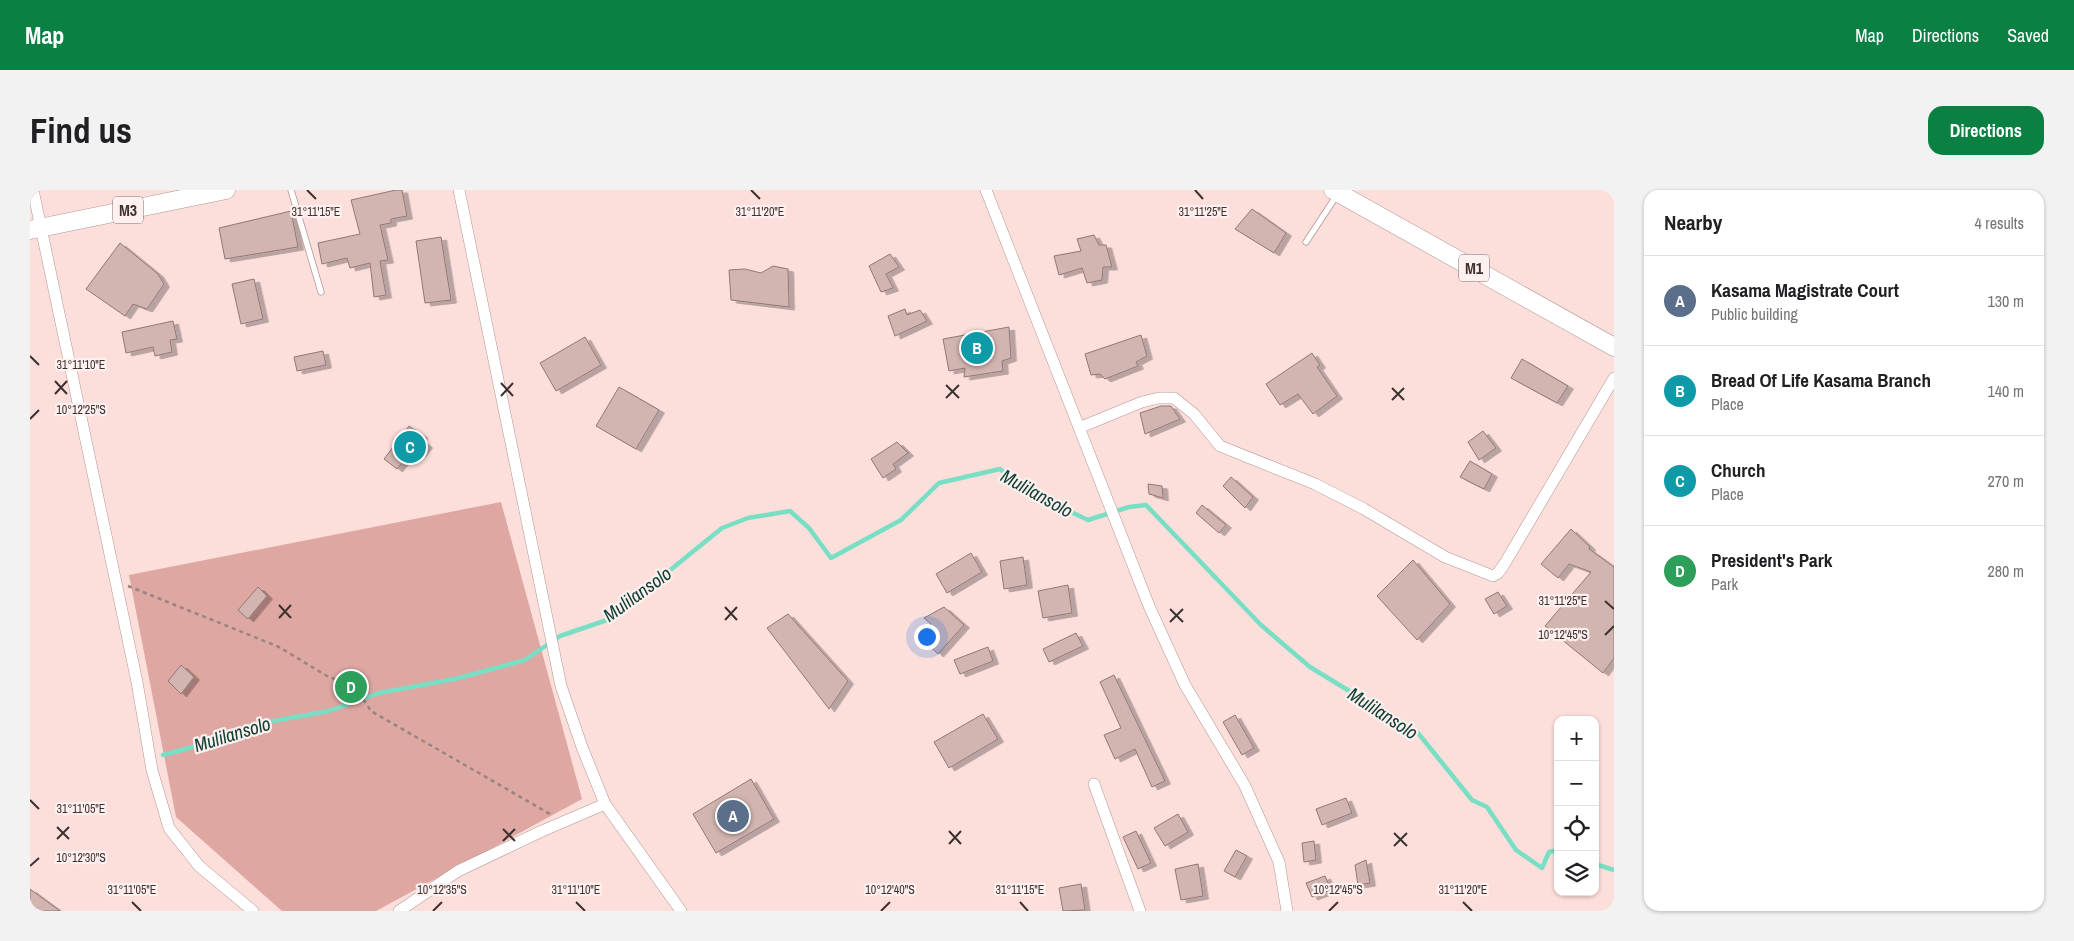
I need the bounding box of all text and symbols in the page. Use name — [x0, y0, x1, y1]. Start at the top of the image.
text: Map — [25, 19, 64, 51]
text: Map — [1855, 23, 1884, 48]
text: Directions — [1912, 23, 1979, 48]
text: Saved — [2007, 23, 2049, 48]
button: Directions — [1928, 106, 2044, 155]
text: Find us — [30, 107, 132, 154]
road number: M3 — [113, 196, 143, 224]
text: 31°11'15"E — [292, 204, 340, 220]
text: 31°11'20"E — [736, 204, 784, 220]
text: 31°11'25"E — [1179, 204, 1227, 220]
text: Nearby — [1664, 208, 1722, 237]
text: 4 results — [1974, 212, 2024, 234]
road number: M1 — [1459, 254, 1489, 282]
text: Kasama Magistrate Court — [1711, 277, 1899, 303]
text: A — [1675, 290, 1685, 312]
text: 130 m — [1988, 290, 2024, 312]
text: Public building — [1711, 303, 1798, 325]
pin: B — [961, 329, 993, 367]
text: 31°11'10"E — [57, 357, 105, 373]
text: Bread Of Life Kasama Branch — [1711, 367, 1931, 393]
text: B — [1675, 380, 1685, 402]
text: 140 m — [1988, 380, 2024, 402]
text: Place — [1711, 393, 1744, 415]
text: 10°12'25"S — [56, 402, 106, 418]
pin: C — [394, 428, 426, 466]
text: Church — [1711, 457, 1766, 483]
water label: Mulilansolo — [996, 463, 1078, 524]
text: C — [1675, 470, 1685, 492]
text: 270 m — [1988, 470, 2024, 492]
text: Place — [1711, 483, 1744, 505]
text: President's Park — [1711, 547, 1833, 573]
water label: Mulilansolo — [597, 560, 677, 628]
text: D — [1675, 560, 1685, 582]
text: 280 m — [1988, 560, 2024, 582]
text: Park — [1711, 573, 1738, 595]
text: 31°11'25"E — [1539, 593, 1587, 609]
your location — [914, 624, 940, 650]
text: 10°12'45"S — [1538, 627, 1588, 643]
pin: D — [335, 668, 367, 706]
water label: Mulilansolo — [1343, 681, 1423, 746]
water label: Mulilansolo — [191, 710, 274, 758]
map controls — [1554, 716, 1599, 896]
button: + — [1554, 716, 1599, 761]
button: − — [1554, 761, 1599, 806]
pin: A — [717, 797, 749, 835]
text: 31°11'05"E — [57, 801, 105, 817]
button: locate — [1554, 806, 1599, 851]
text: 10°12'30"S — [56, 850, 106, 866]
button: layers — [1554, 851, 1599, 896]
text: 31°11'05"E — [108, 882, 156, 898]
text: 10°12'35"S — [417, 882, 467, 898]
text: 31°11'10"E — [552, 882, 600, 898]
text: 10°12'40"S — [865, 882, 915, 898]
text: 31°11'15"E — [996, 882, 1044, 898]
text: 10°12'45"S — [1313, 882, 1363, 898]
text: 31°11'20"E — [1439, 882, 1487, 898]

